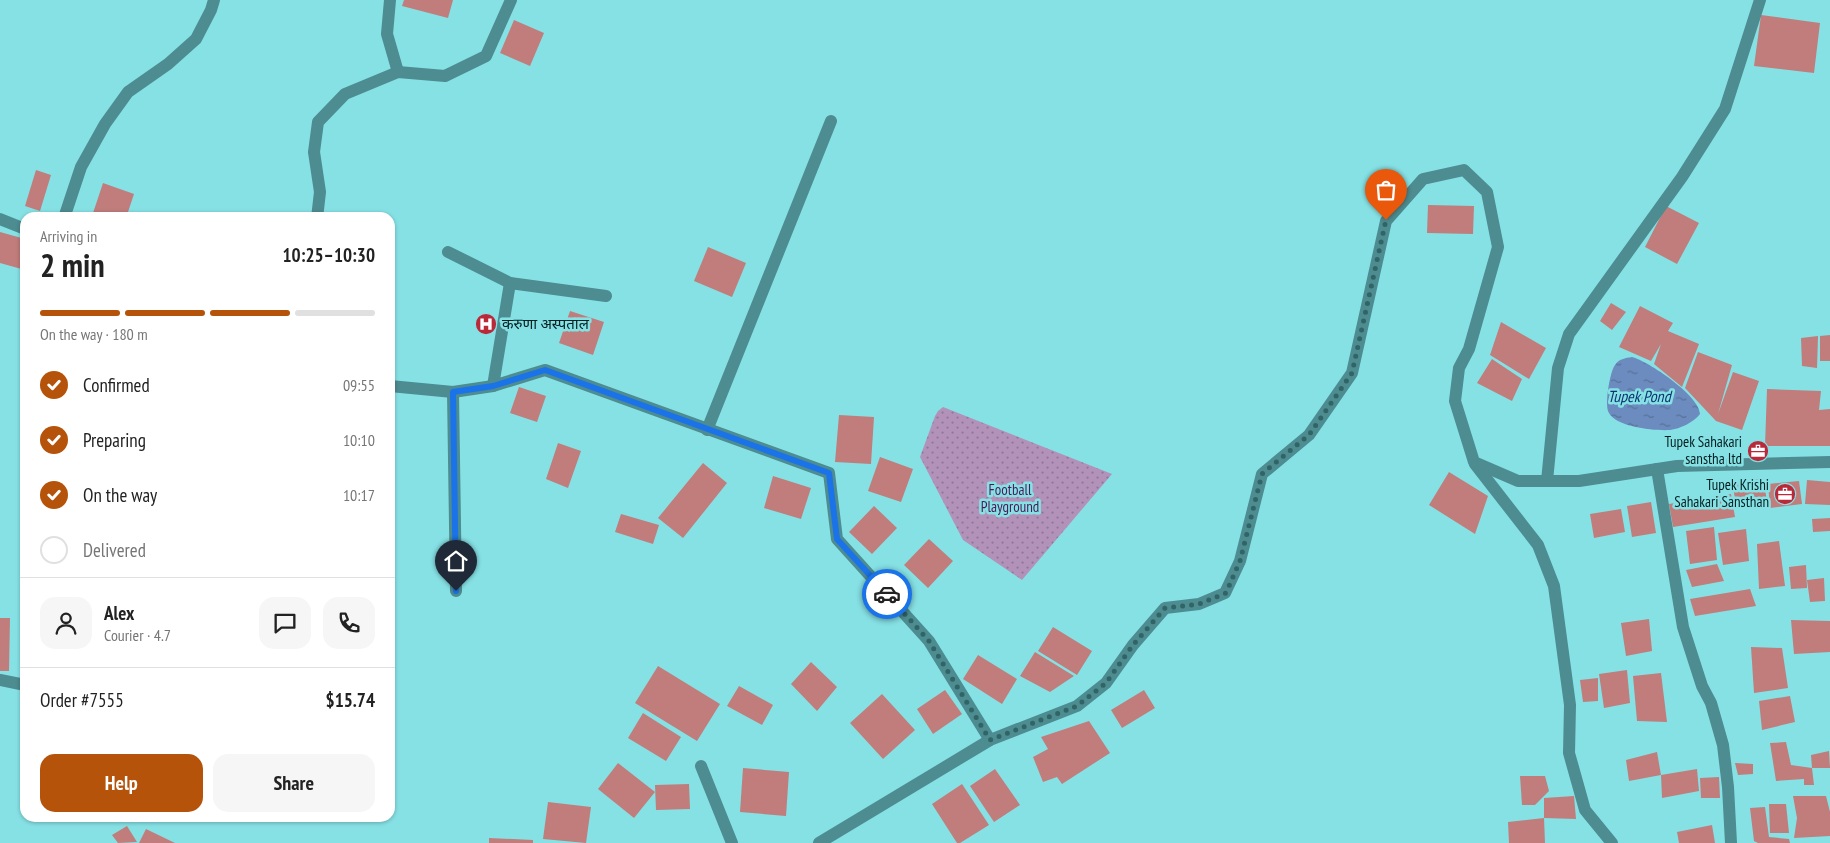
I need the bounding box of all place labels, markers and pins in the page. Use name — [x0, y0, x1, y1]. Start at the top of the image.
pin — [1365, 169, 1407, 220]
hospital icon: करुणा अस्पताल — [474, 312, 498, 336]
place label: करुणा अस्पताल — [502, 314, 590, 333]
place label: Tupek Sahakari sanstha ltd — [1664, 432, 1742, 468]
office icon: Tupek Sahakari sanstha ltd — [1746, 439, 1770, 463]
place label: Tupek Krishi Sahakari Sansthan — [1674, 475, 1769, 511]
office icon: Tupek Krishi Sahakari Sansthan — [1773, 482, 1797, 506]
pin — [435, 540, 477, 591]

